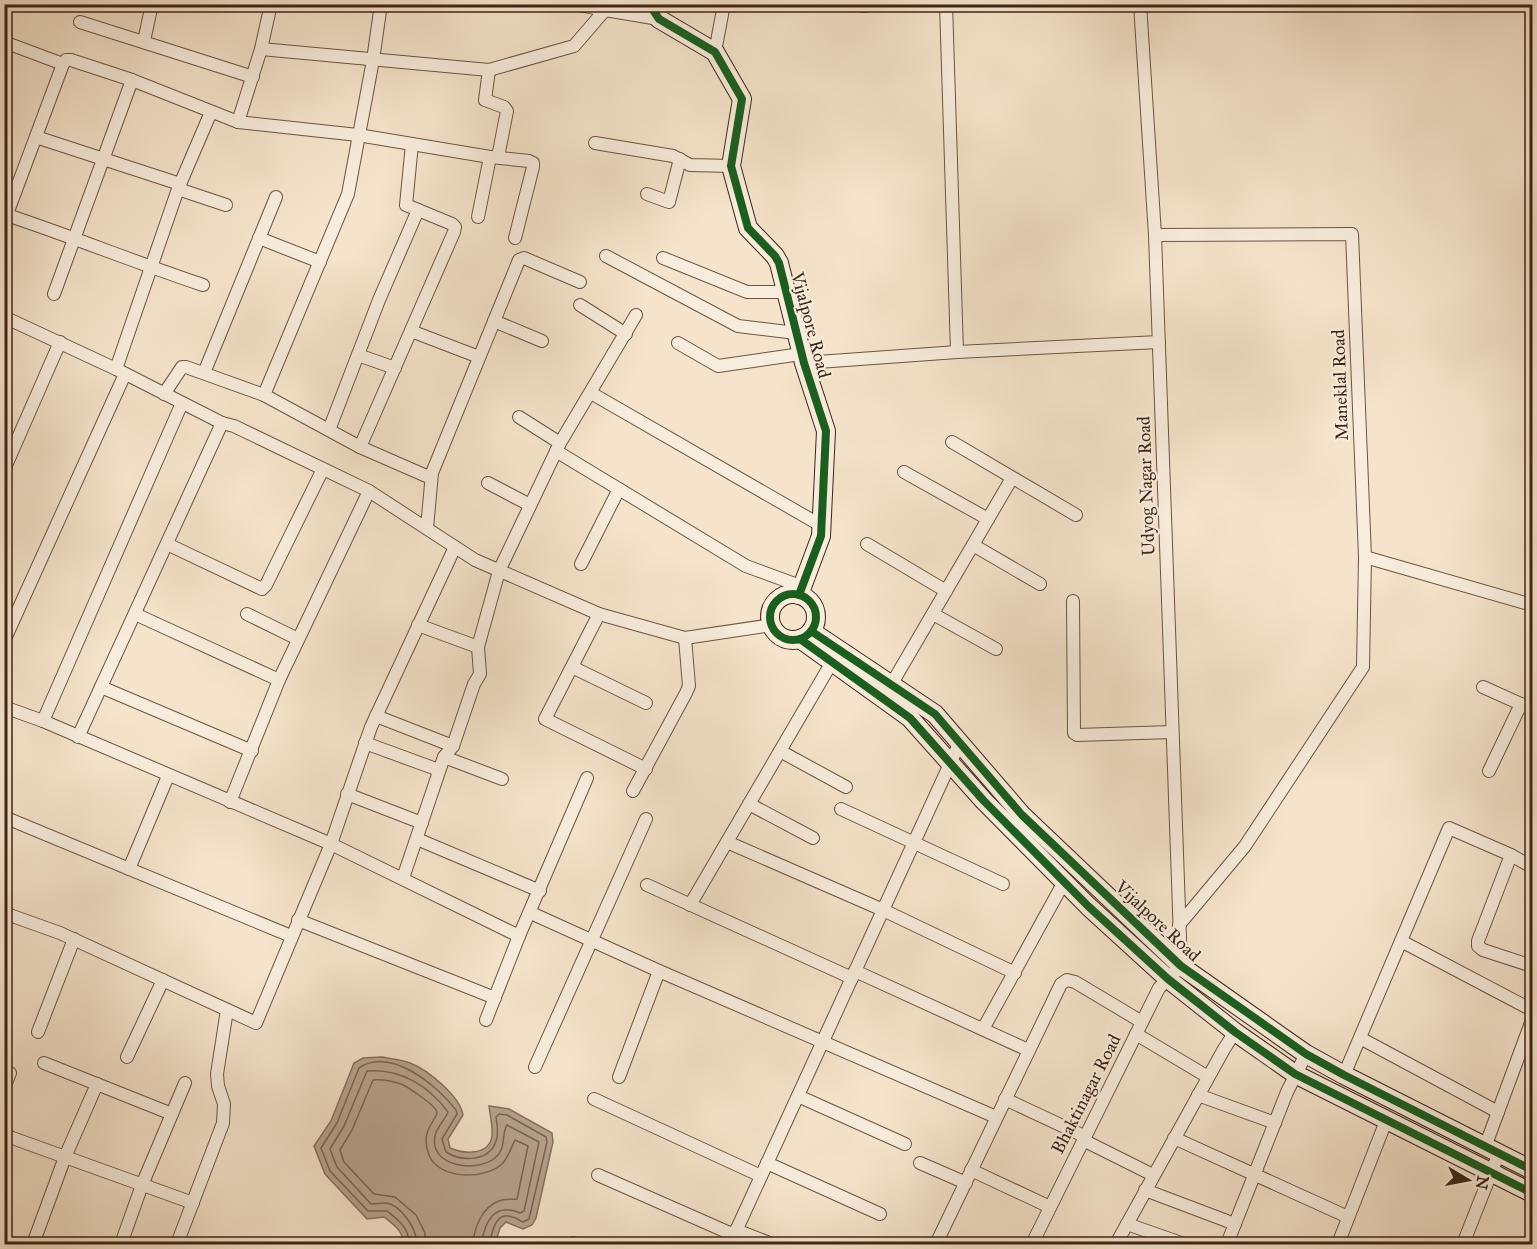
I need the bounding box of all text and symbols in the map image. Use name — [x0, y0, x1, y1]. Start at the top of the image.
street label: Vijalpore Road — [786, 269, 836, 380]
street label: Maneklal Road — [1327, 329, 1353, 441]
street label: Udyog Nagar Road — [1133, 416, 1160, 556]
street label: Vijalpore Road — [1110, 875, 1205, 966]
street label: Bhaktinagar Road — [1046, 1030, 1127, 1158]
north arrow — [1438, 1150, 1498, 1210]
text: N — [1472, 1174, 1493, 1191]

